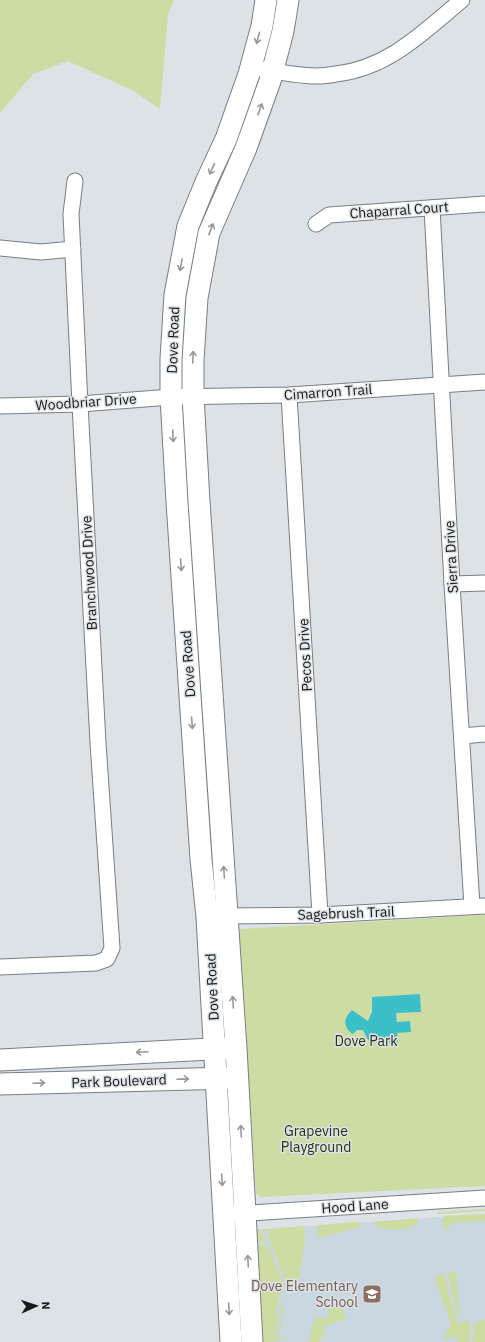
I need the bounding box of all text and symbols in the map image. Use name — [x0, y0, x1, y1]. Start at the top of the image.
one-way arrow — [254, 32, 262, 45]
one-way arrow — [257, 103, 265, 115]
one-way arrow — [208, 162, 215, 174]
street label: Chaparral Court — [349, 198, 449, 222]
one-way arrow — [207, 223, 215, 235]
one-way arrow — [176, 258, 184, 271]
street label: Dove Road — [163, 306, 183, 374]
one-way arrow — [190, 351, 197, 364]
street label: Cimarron Trail — [283, 380, 373, 404]
street label: Woodbriar Drive — [35, 389, 137, 415]
one-way arrow — [170, 429, 177, 442]
street label: Branchwood Drive — [77, 515, 101, 631]
street label: Sierra Drive — [440, 520, 462, 594]
one-way arrow — [178, 558, 185, 571]
street label: Pecos Drive — [294, 618, 316, 692]
street label: Dove Road — [177, 630, 199, 698]
one-way arrow — [188, 716, 195, 729]
one-way arrow — [221, 866, 228, 879]
street label: Sagebrush Trail — [297, 902, 395, 924]
street label: Dove Road — [201, 953, 223, 1021]
one-way arrow — [230, 995, 237, 1008]
park label: Dove Park — [334, 1032, 398, 1050]
one-way arrow — [136, 1049, 149, 1056]
street label: Park Boulevard — [71, 1070, 167, 1092]
one-way arrow — [176, 1075, 189, 1083]
one-way arrow — [32, 1079, 45, 1087]
park label: Grapevine Playground — [281, 1122, 351, 1156]
one-way arrow — [237, 1125, 244, 1138]
one-way arrow — [219, 1173, 226, 1186]
street label: Hood Lane — [321, 1195, 389, 1217]
one-way arrow — [244, 1255, 251, 1268]
place label: Dove Elementary School — [251, 1277, 358, 1311]
school or university icon: Dove Elementary School — [361, 1283, 383, 1305]
north arrow — [16, 1286, 56, 1326]
text: N — [39, 1301, 53, 1310]
one-way arrow — [226, 1302, 233, 1315]

